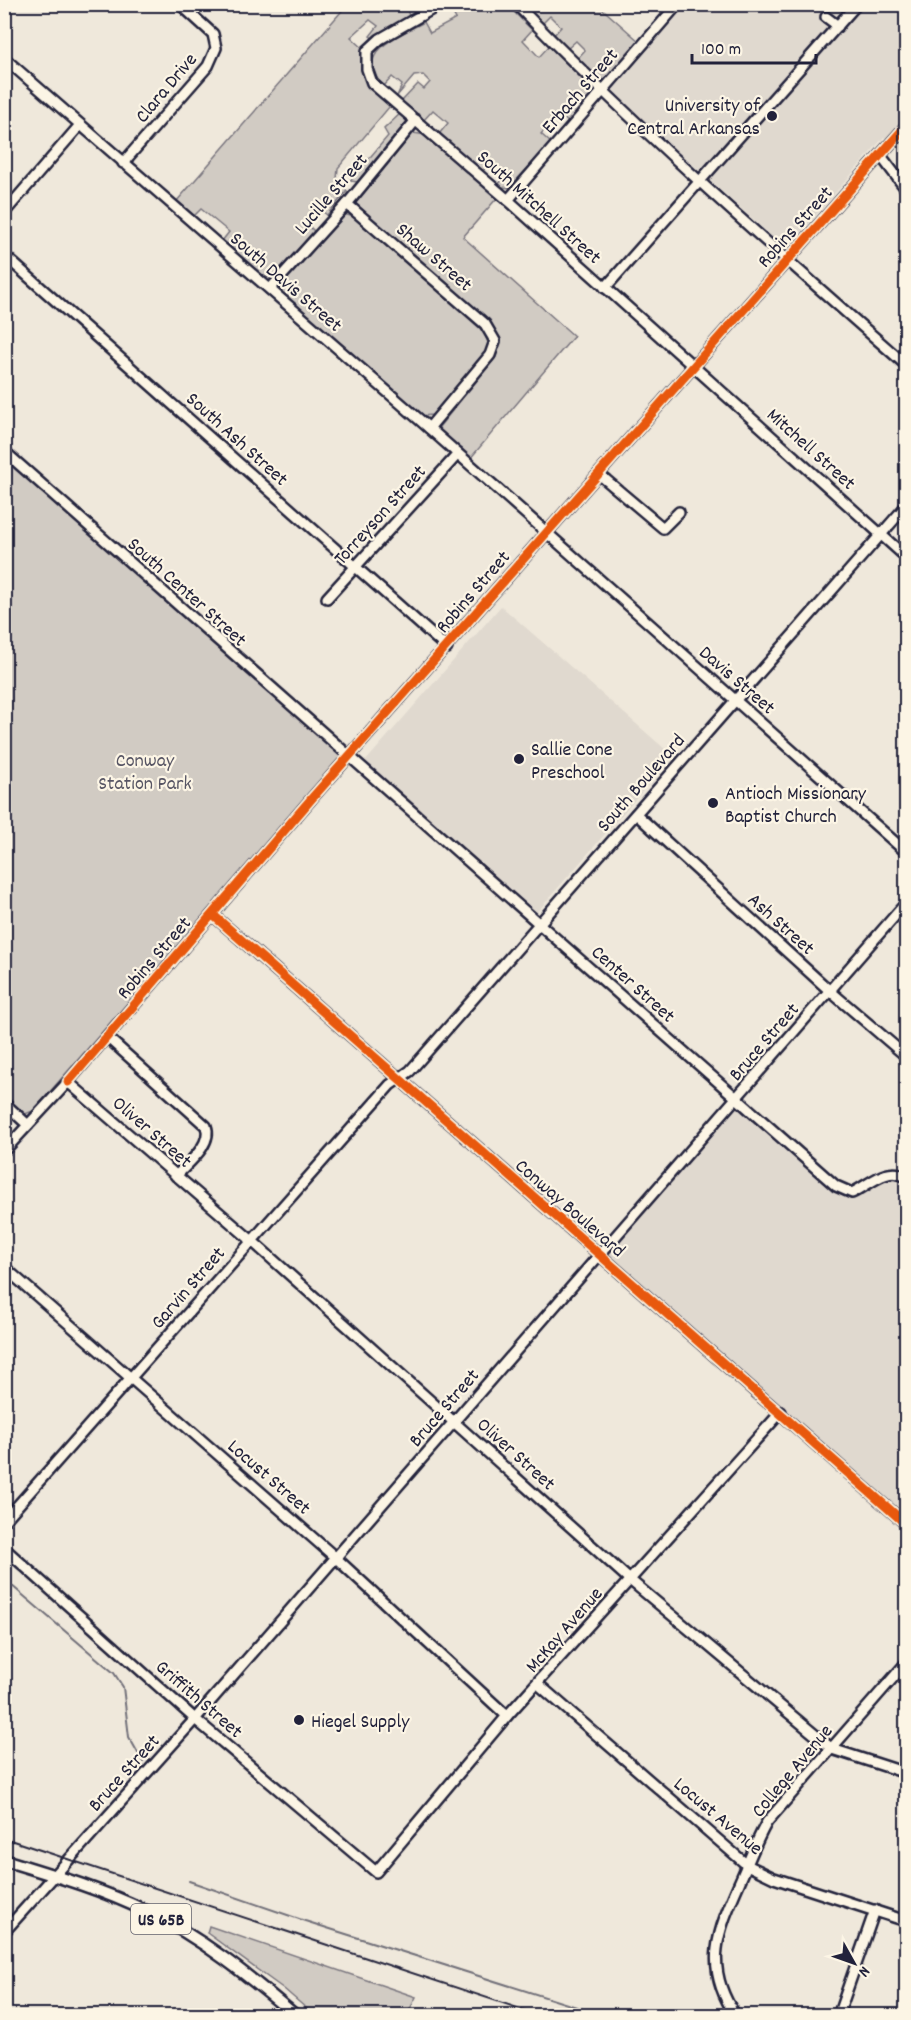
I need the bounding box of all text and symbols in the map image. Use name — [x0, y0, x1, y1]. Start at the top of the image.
scale bar — [692, 27, 816, 65]
text: 100 m — [701, 38, 741, 63]
street label: Erbach Street — [536, 43, 626, 141]
street label: Clara Drive — [130, 48, 205, 130]
place label: University of Central Arkansas — [627, 93, 761, 144]
marker: University of Central Arkansas — [765, 109, 779, 123]
street label: South Mitchell Street — [470, 145, 606, 272]
street label: Lucille Street — [289, 148, 376, 242]
street label: Robins Street — [752, 181, 841, 275]
street label: Shaw Street — [389, 217, 477, 299]
street label: South Davis Street — [223, 227, 347, 340]
street label: South Ash Street — [179, 387, 293, 494]
street label: Mitchell Street — [759, 403, 861, 498]
street label: Torreyson Street — [328, 460, 434, 572]
street label: South Center Street — [120, 532, 252, 655]
street label: Robins Street — [430, 545, 518, 641]
street label: Davis Street — [692, 640, 780, 722]
street label: South Boulevard — [591, 729, 693, 839]
place label: Sallie Cone Preschool — [531, 737, 613, 788]
park label: Conway Station Park — [98, 748, 192, 799]
marker: Sallie Cone Preschool — [512, 752, 526, 766]
place label: Antioch Missionary Baptist Church — [725, 781, 867, 832]
marker: Antioch Missionary Baptist Church — [706, 796, 720, 810]
street label: Ash Street — [740, 887, 820, 963]
street label: Robins Street — [111, 911, 199, 1007]
street label: Center Street — [584, 940, 680, 1031]
street label: Bruce Street — [723, 998, 807, 1088]
street label: Oliver Street — [105, 1091, 197, 1176]
street label: Conway Boulevard — [508, 1153, 630, 1265]
street label: Garvin Street — [145, 1242, 233, 1336]
street label: Bruce Street — [403, 1364, 487, 1454]
street label: Oliver Street — [469, 1412, 561, 1498]
street label: Locust Street — [220, 1434, 316, 1523]
street label: McKay Avenue — [520, 1582, 611, 1680]
street label: Griffith Street — [148, 1654, 248, 1746]
place label: Hiegel Supply — [311, 1709, 410, 1737]
marker: Hiegel Supply — [292, 1713, 306, 1727]
street label: College Avenue — [746, 1719, 841, 1825]
street label: Bruce Street — [83, 1729, 168, 1819]
street label: Locust Avenue — [666, 1772, 768, 1863]
road number: US 65B — [131, 1904, 191, 1934]
north arrow — [824, 1933, 884, 1993]
text: N — [852, 1961, 875, 1982]

